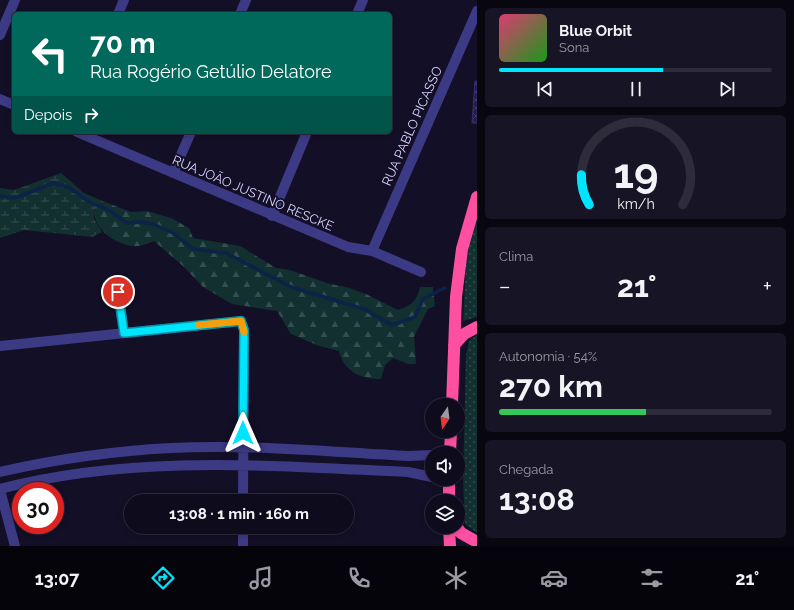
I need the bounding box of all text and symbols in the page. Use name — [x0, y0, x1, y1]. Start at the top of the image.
text: Blue Orbit — [559, 22, 632, 40]
text: 70 m — [90, 27, 156, 60]
icon: left — [24, 28, 76, 80]
text: Sona — [559, 40, 589, 55]
text: Rua Rogério Getúlio Delatore — [90, 61, 332, 82]
street label: RUA PABLO PICASSO — [379, 64, 445, 188]
icon: previous — [534, 78, 556, 100]
icon: pause — [625, 78, 647, 100]
icon: next — [716, 78, 738, 100]
icon: right — [80, 104, 102, 126]
text: Depois — [24, 106, 72, 124]
text: 19 — [613, 148, 658, 197]
street label: RUA JOÃO JUSTINO RESCKE — [170, 152, 336, 234]
text: km/h — [617, 195, 654, 211]
text: Clima — [499, 249, 533, 264]
text: 21° — [617, 269, 657, 304]
text: − — [499, 273, 511, 299]
text: + — [763, 273, 772, 299]
pin — [101, 275, 135, 309]
icon: arrive — [107, 281, 129, 303]
text: Autonomia · 54% — [499, 349, 597, 364]
text: 270 km — [499, 369, 603, 404]
north arrow — [425, 398, 465, 438]
map controls — [425, 398, 465, 534]
position arrow — [222, 412, 264, 454]
button: sound — [425, 446, 465, 486]
text: Chegada — [499, 462, 553, 477]
speed limit sign: 30 — [12, 482, 64, 534]
text: 13:08 — [499, 482, 575, 517]
button: layers — [425, 494, 465, 534]
text: 13:08 · 1 min · 160 m — [169, 505, 309, 523]
icon: directions — [149, 564, 177, 592]
icon: music — [247, 564, 275, 592]
icon: phone — [345, 564, 373, 592]
icon: climate — [442, 564, 470, 592]
icon: car — [540, 564, 568, 592]
icon: filters — [638, 564, 666, 592]
text: 13:07 — [35, 568, 79, 589]
text: 21° — [735, 568, 759, 589]

